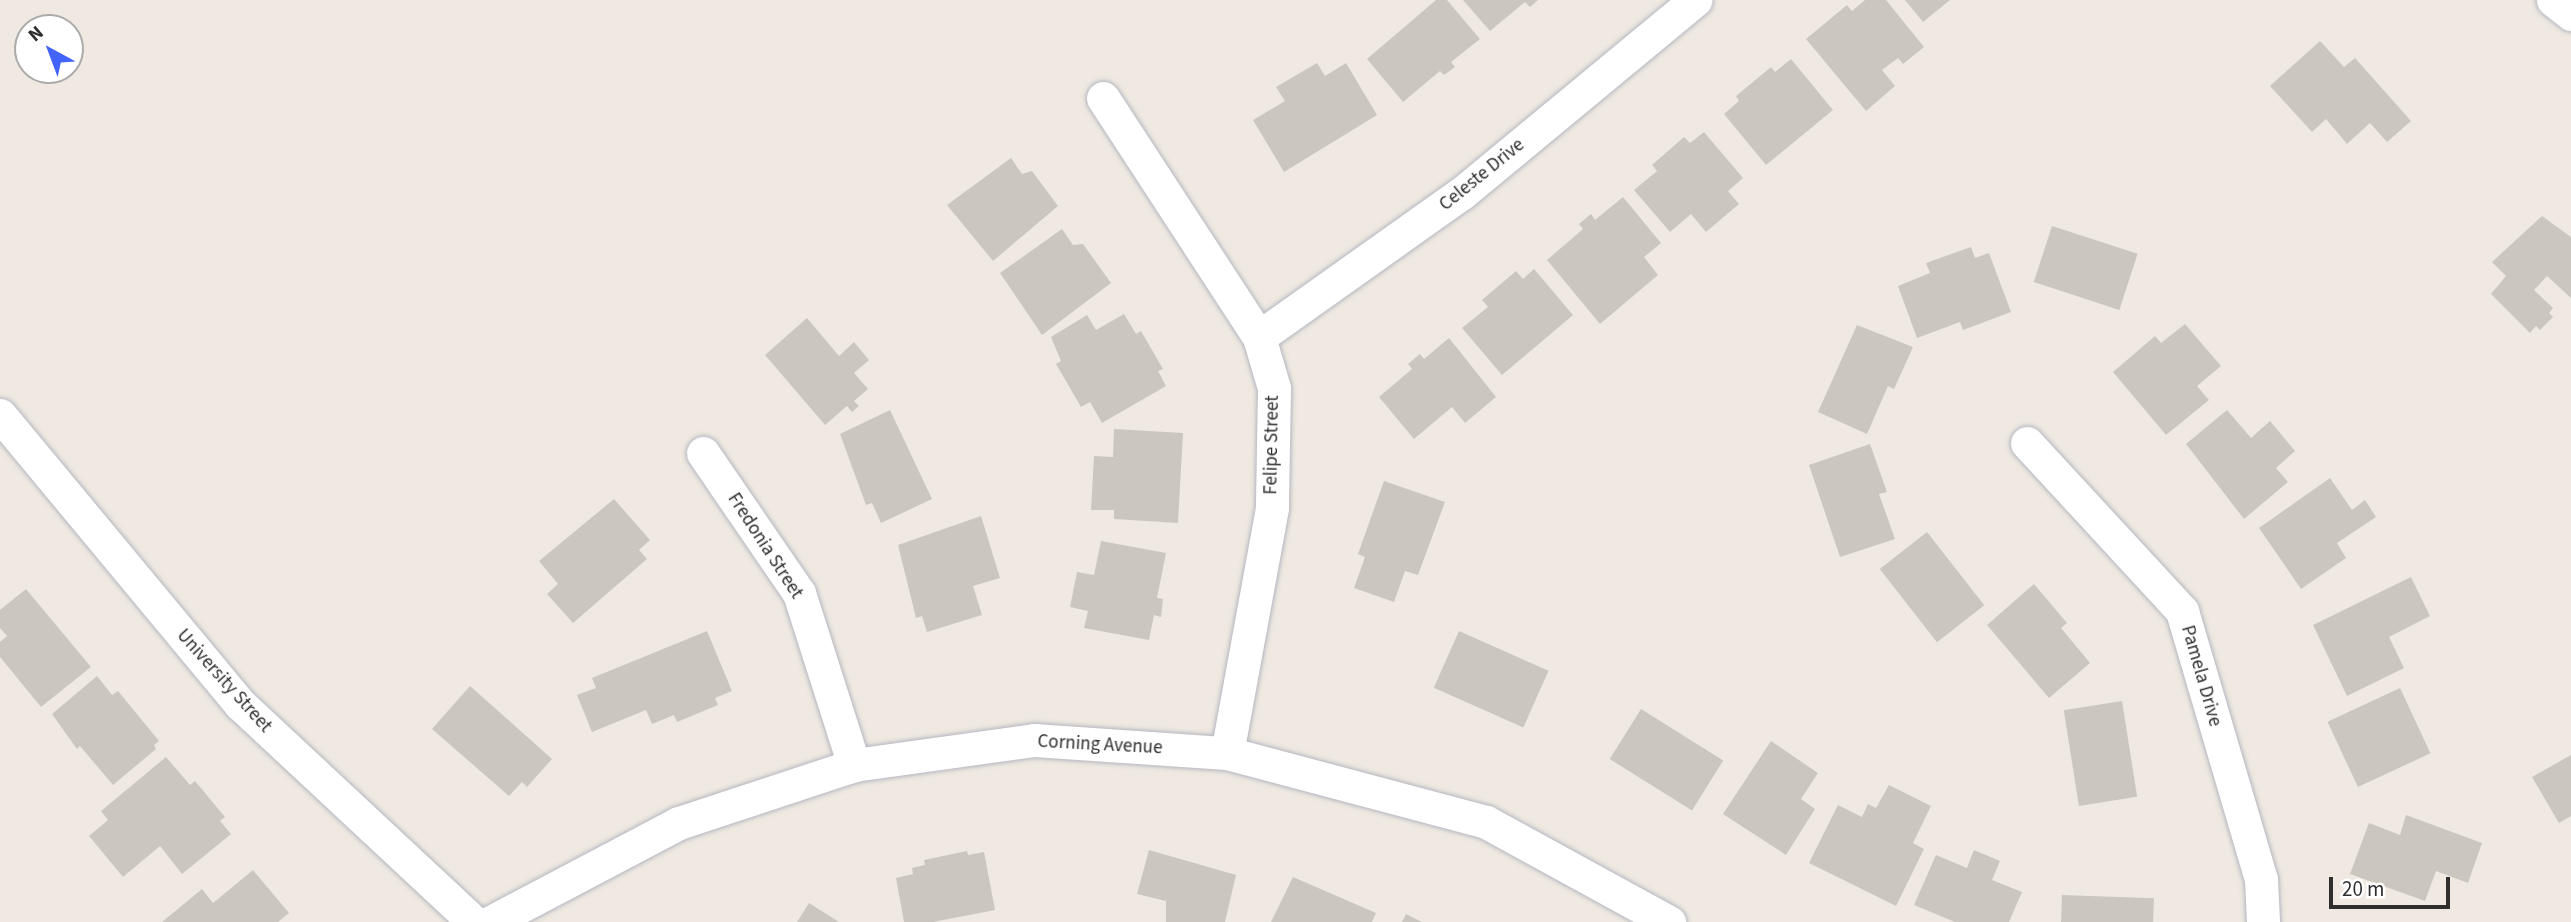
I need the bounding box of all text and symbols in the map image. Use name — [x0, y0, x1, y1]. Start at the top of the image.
north arrow — [14, 14, 84, 84]
text: N — [23, 20, 50, 49]
street label: Celeste Drive — [1435, 134, 1529, 216]
street label: Felipe Street — [1260, 395, 1284, 495]
street label: Fredonia Street — [722, 489, 808, 603]
street label: Pamela Drive — [2176, 623, 2226, 729]
street label: University Street — [172, 625, 276, 737]
street label: Corning Avenue — [1037, 730, 1163, 760]
scale bar — [2333, 862, 2454, 906]
text: 20 m — [2342, 874, 2384, 904]

